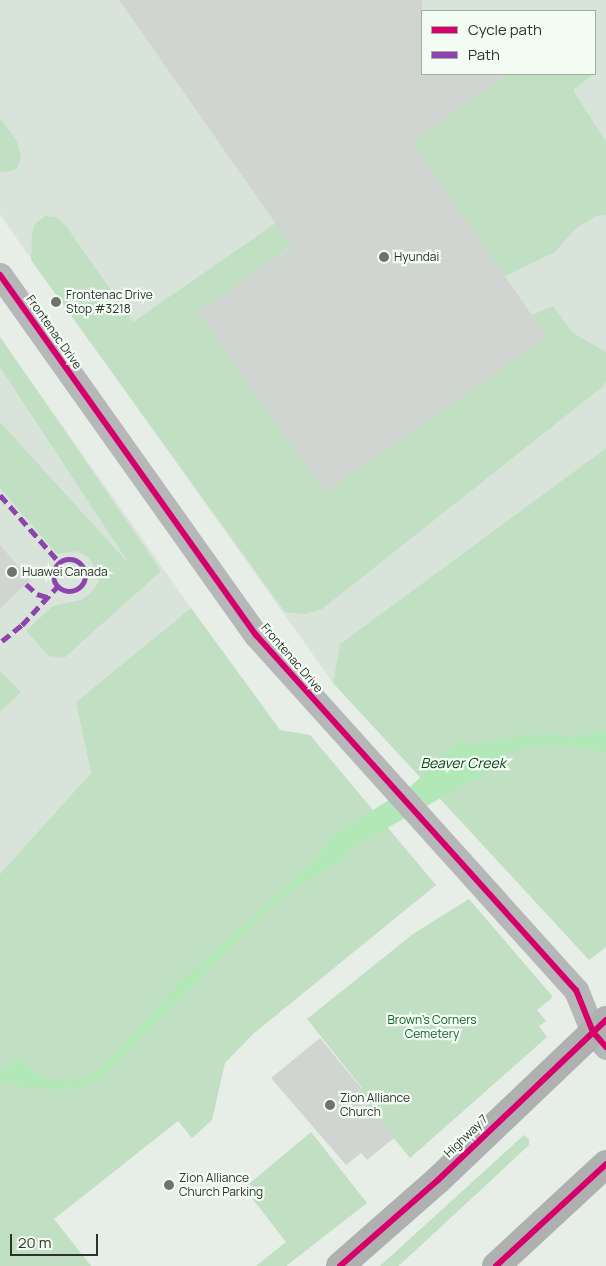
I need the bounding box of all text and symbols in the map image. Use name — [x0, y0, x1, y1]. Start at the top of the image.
legend — [421, 10, 596, 75]
text: Cycle path — [468, 19, 542, 40]
text: Path — [468, 44, 500, 65]
place label: Hyundai — [394, 250, 439, 264]
marker: Hyundai — [378, 251, 390, 263]
place label: Frontenac Drive Stop #3218 — [66, 288, 153, 316]
street label: Frontenac Drive — [23, 292, 85, 372]
marker: Frontenac Drive Stop #3218 — [50, 296, 62, 308]
place label: Huawei Canada — [22, 565, 108, 579]
marker: Huawei Canada — [6, 566, 18, 578]
street label: Frontenac Drive — [258, 621, 326, 695]
water label: Beaver Creek — [420, 755, 506, 771]
park label: Brown's Corners Cemetery — [387, 1013, 477, 1041]
place label: Zion Alliance Church — [340, 1091, 410, 1119]
marker: Zion Alliance Church — [324, 1099, 336, 1111]
street label: Highway 7 — [441, 1112, 491, 1160]
place label: Zion Alliance Church Parking — [179, 1171, 263, 1199]
marker: Zion Alliance Church Parking — [163, 1179, 175, 1191]
scale bar — [12, 1224, 100, 1256]
text: 20 m — [18, 1232, 51, 1253]

